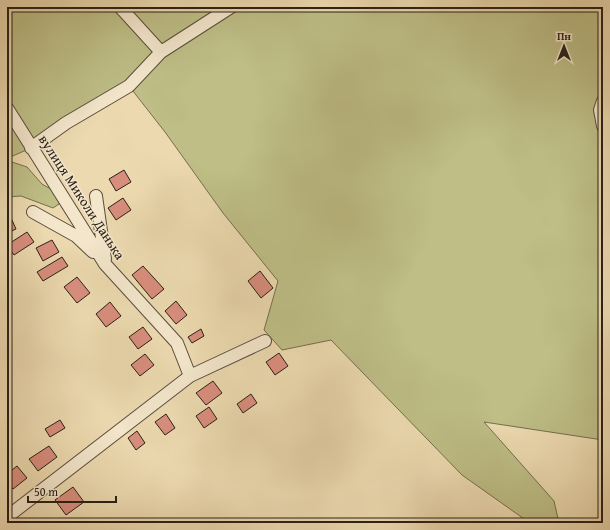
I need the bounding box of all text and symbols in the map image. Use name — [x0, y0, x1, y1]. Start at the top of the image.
north arrow — [544, 26, 584, 66]
text: Пн — [557, 28, 571, 44]
street label: вулиця Миколи Данька — [34, 131, 130, 264]
scale bar — [28, 478, 116, 504]
text: 50 m — [34, 483, 58, 500]

